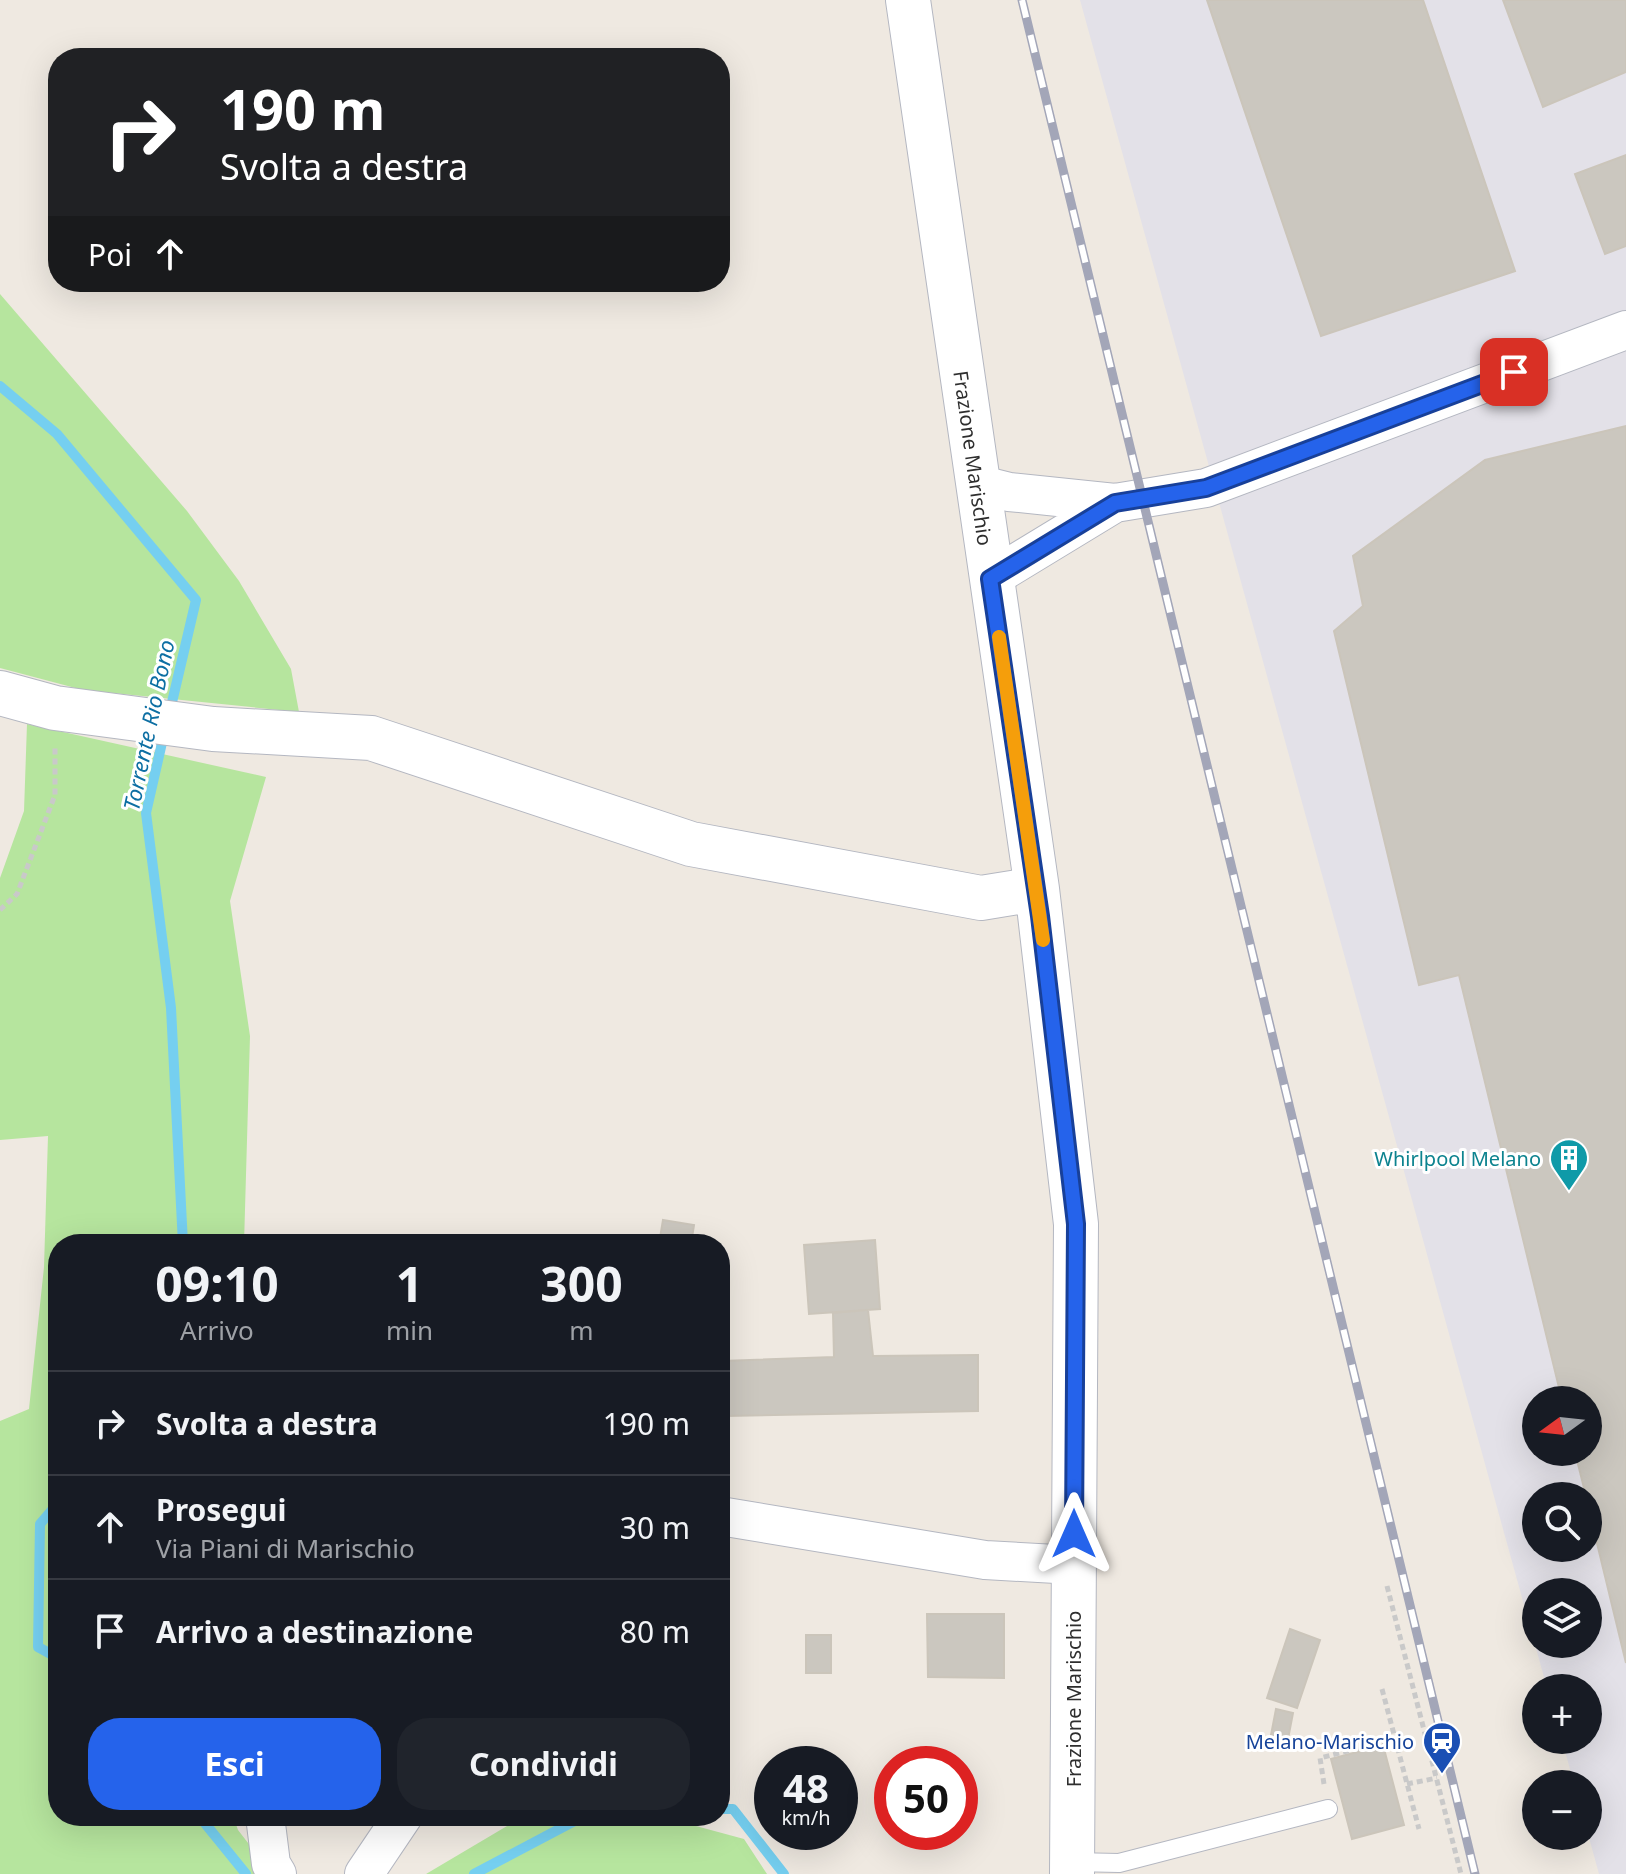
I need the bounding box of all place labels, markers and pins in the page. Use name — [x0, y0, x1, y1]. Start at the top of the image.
pin — [1480, 338, 1548, 406]
building icon: Whirlpool Melano — [1548, 1137, 1590, 1192]
place label: Whirlpool Melano — [1374, 1145, 1541, 1172]
station icon: Melano-Marischio — [1421, 1720, 1463, 1775]
place label: Melano-Marischio — [1246, 1728, 1414, 1755]

